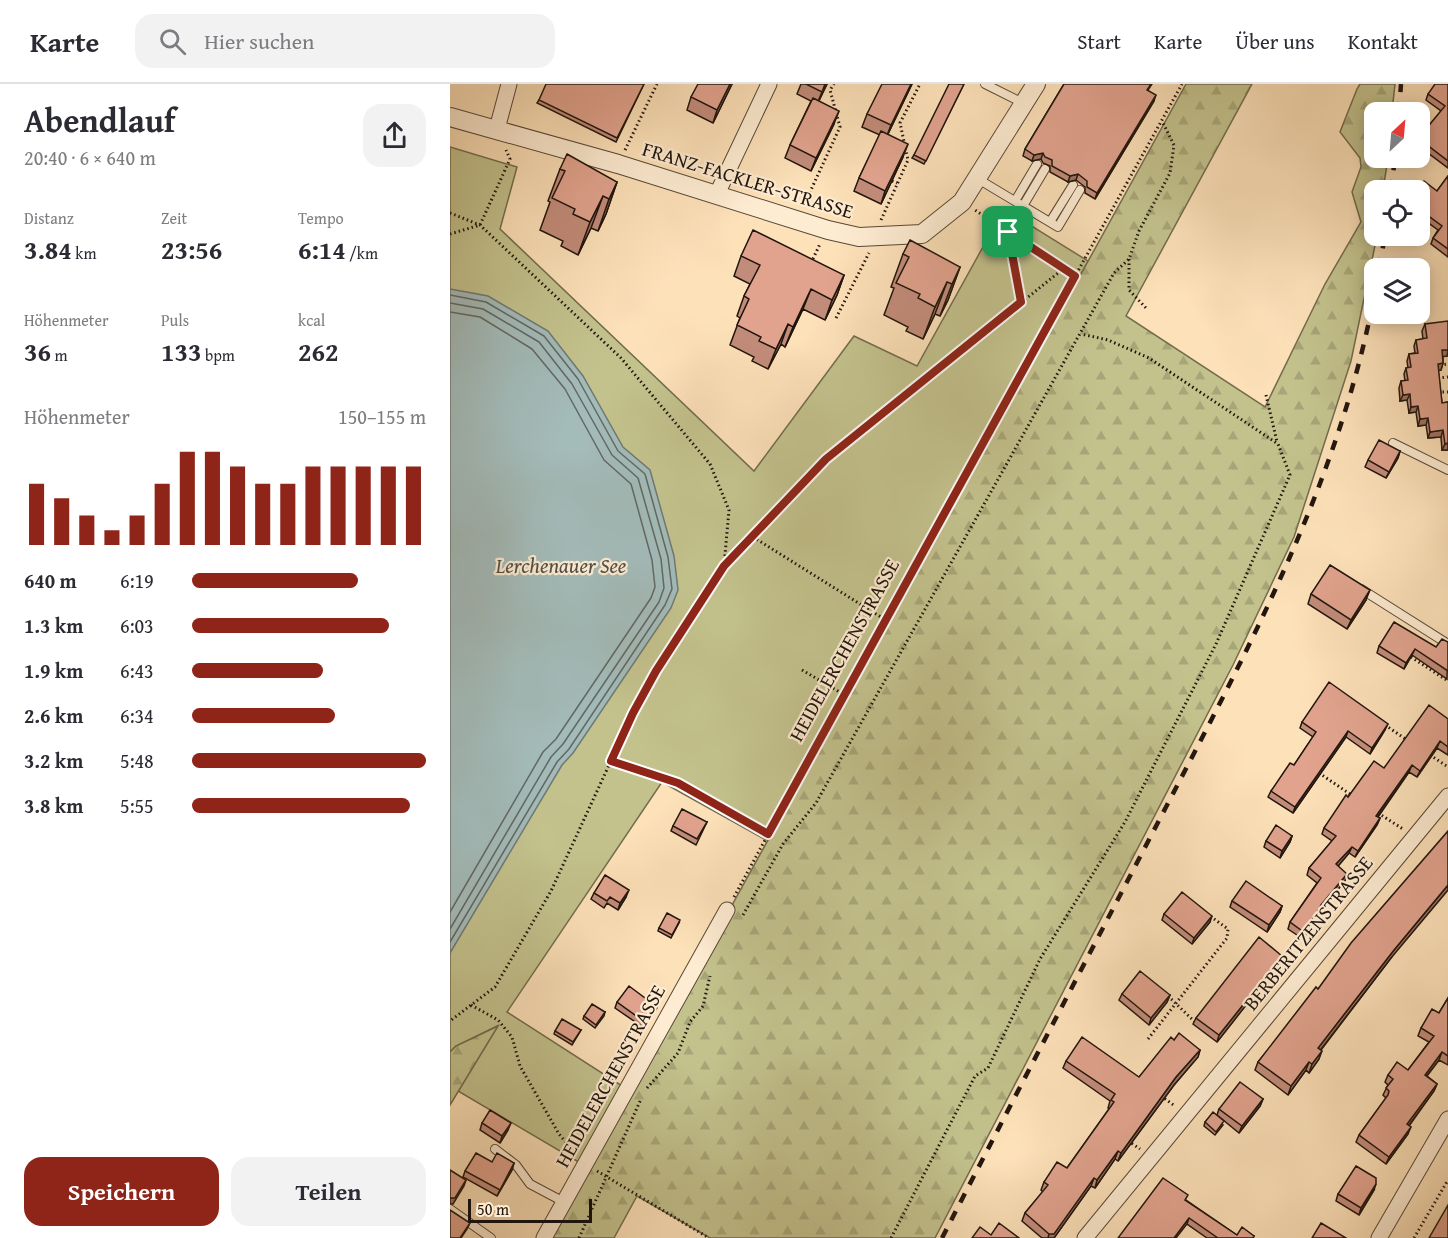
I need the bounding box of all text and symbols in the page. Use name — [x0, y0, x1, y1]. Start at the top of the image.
search box — [135, 14, 555, 68]
text: Karte — [30, 21, 99, 62]
icon: search — [156, 25, 189, 58]
text: Hier suchen — [204, 25, 314, 57]
text: Start — [1077, 26, 1121, 57]
text: Karte — [1154, 26, 1202, 57]
text: Über uns — [1235, 26, 1315, 57]
text: Kontakt — [1348, 26, 1418, 57]
text: Abendlauf — [24, 96, 175, 144]
north arrow — [1364, 102, 1430, 168]
map controls — [1364, 102, 1430, 324]
button: share — [363, 104, 426, 167]
street label: FRANZ-FACKLER-STRASSE — [639, 134, 857, 225]
text: 20:40 · 6 × 640 m — [24, 143, 156, 172]
button: locate — [1364, 180, 1430, 246]
text: Distanz — [24, 206, 74, 230]
text: Zeit — [161, 206, 187, 230]
text: Tempo — [298, 206, 344, 230]
pin — [982, 206, 1033, 257]
icon: arrive — [991, 215, 1024, 248]
text: 3.84 — [24, 230, 72, 269]
text: 23:56 — [161, 230, 222, 269]
text: 6:14 — [298, 230, 346, 269]
text: km — [72, 241, 96, 265]
text: /km — [346, 241, 378, 265]
button: layers — [1364, 258, 1430, 324]
text: Höhenmeter — [24, 308, 109, 332]
text: Puls — [161, 308, 189, 332]
text: kcal — [298, 308, 325, 332]
text: 36 — [24, 332, 51, 371]
text: 133 — [161, 332, 201, 371]
text: 262 — [298, 332, 338, 371]
text: m — [51, 343, 68, 367]
text: bpm — [201, 343, 235, 367]
text: Höhenmeter — [24, 402, 130, 431]
text: 150–155 m — [338, 402, 426, 431]
water label: Lerchenauer See — [495, 550, 626, 581]
street label: HEIDELERCHENSTRASSE — [781, 553, 906, 746]
text: 640 m — [24, 566, 77, 595]
text: 6:19 — [120, 566, 154, 595]
text: 1.3 km — [24, 611, 83, 640]
text: 6:03 — [120, 611, 154, 640]
text: 1.9 km — [24, 656, 83, 685]
text: 6:43 — [120, 656, 154, 685]
text: 2.6 km — [24, 701, 83, 730]
text: 6:34 — [120, 701, 154, 730]
text: 3.2 km — [24, 746, 83, 775]
text: 5:48 — [120, 746, 154, 775]
text: 3.8 km — [24, 791, 83, 820]
text: 5:55 — [120, 791, 154, 820]
street label: BERBERITZENSTRASSE — [1236, 849, 1379, 1016]
street label: HEIDELERCHENSTRASSE — [547, 979, 672, 1172]
button: Speichern — [24, 1157, 219, 1226]
button: Teilen — [231, 1157, 426, 1226]
scale bar — [468, 1196, 592, 1224]
text: 50 m — [477, 1197, 509, 1221]

